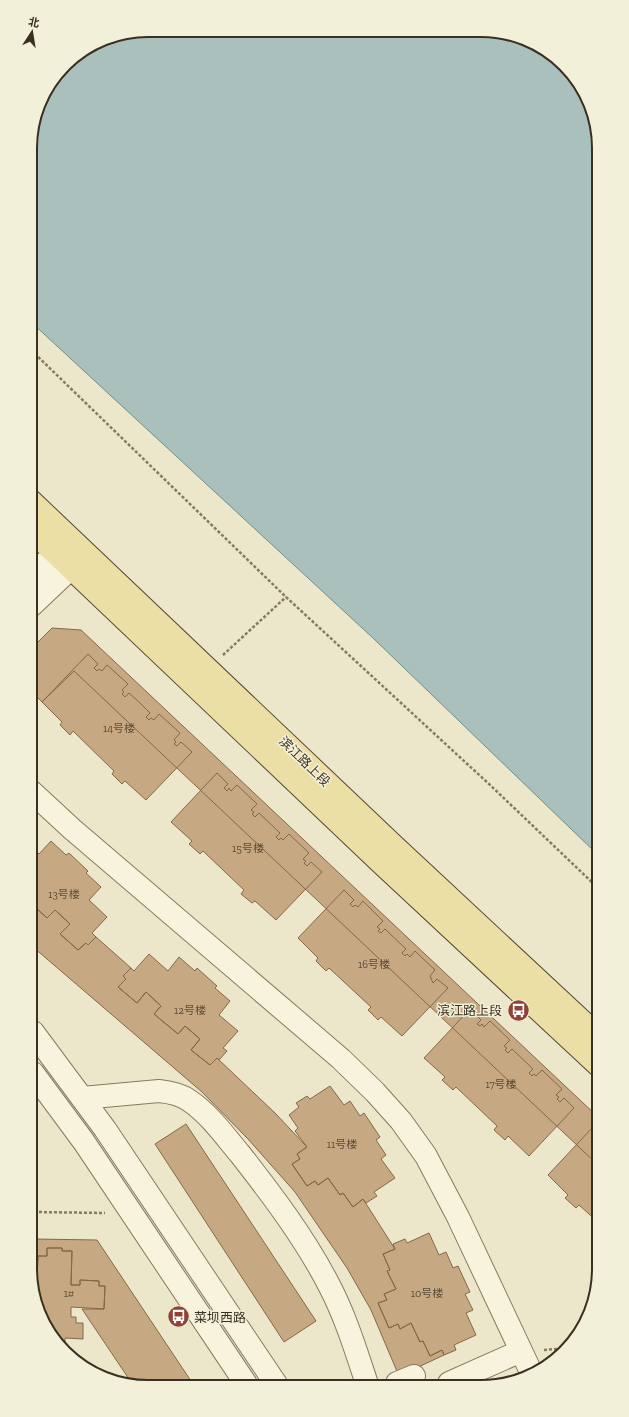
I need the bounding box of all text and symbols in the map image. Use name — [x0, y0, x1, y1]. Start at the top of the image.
north arrow — [12, 12, 52, 52]
text: 北 — [27, 15, 41, 30]
house number: 14号楼 — [103, 722, 135, 735]
street label: 滨江路上段 — [276, 733, 333, 789]
house number: 15号楼 — [232, 842, 264, 855]
house number: 13号楼 — [48, 888, 80, 901]
house number: 16号楼 — [358, 958, 390, 971]
bus stop icon: 滨江路上段 — [505, 997, 531, 1023]
place label: 滨江路上段 — [437, 1003, 502, 1018]
house number: 12号楼 — [174, 1004, 206, 1017]
house number: 17号楼 — [485, 1078, 517, 1091]
house number: 11号楼 — [327, 1138, 357, 1151]
house number: 1# — [64, 1287, 75, 1300]
house number: 10号楼 — [411, 1287, 443, 1300]
bus stop icon: 菜坝西路 — [166, 1304, 192, 1330]
place label: 菜坝西路 — [194, 1310, 246, 1325]

